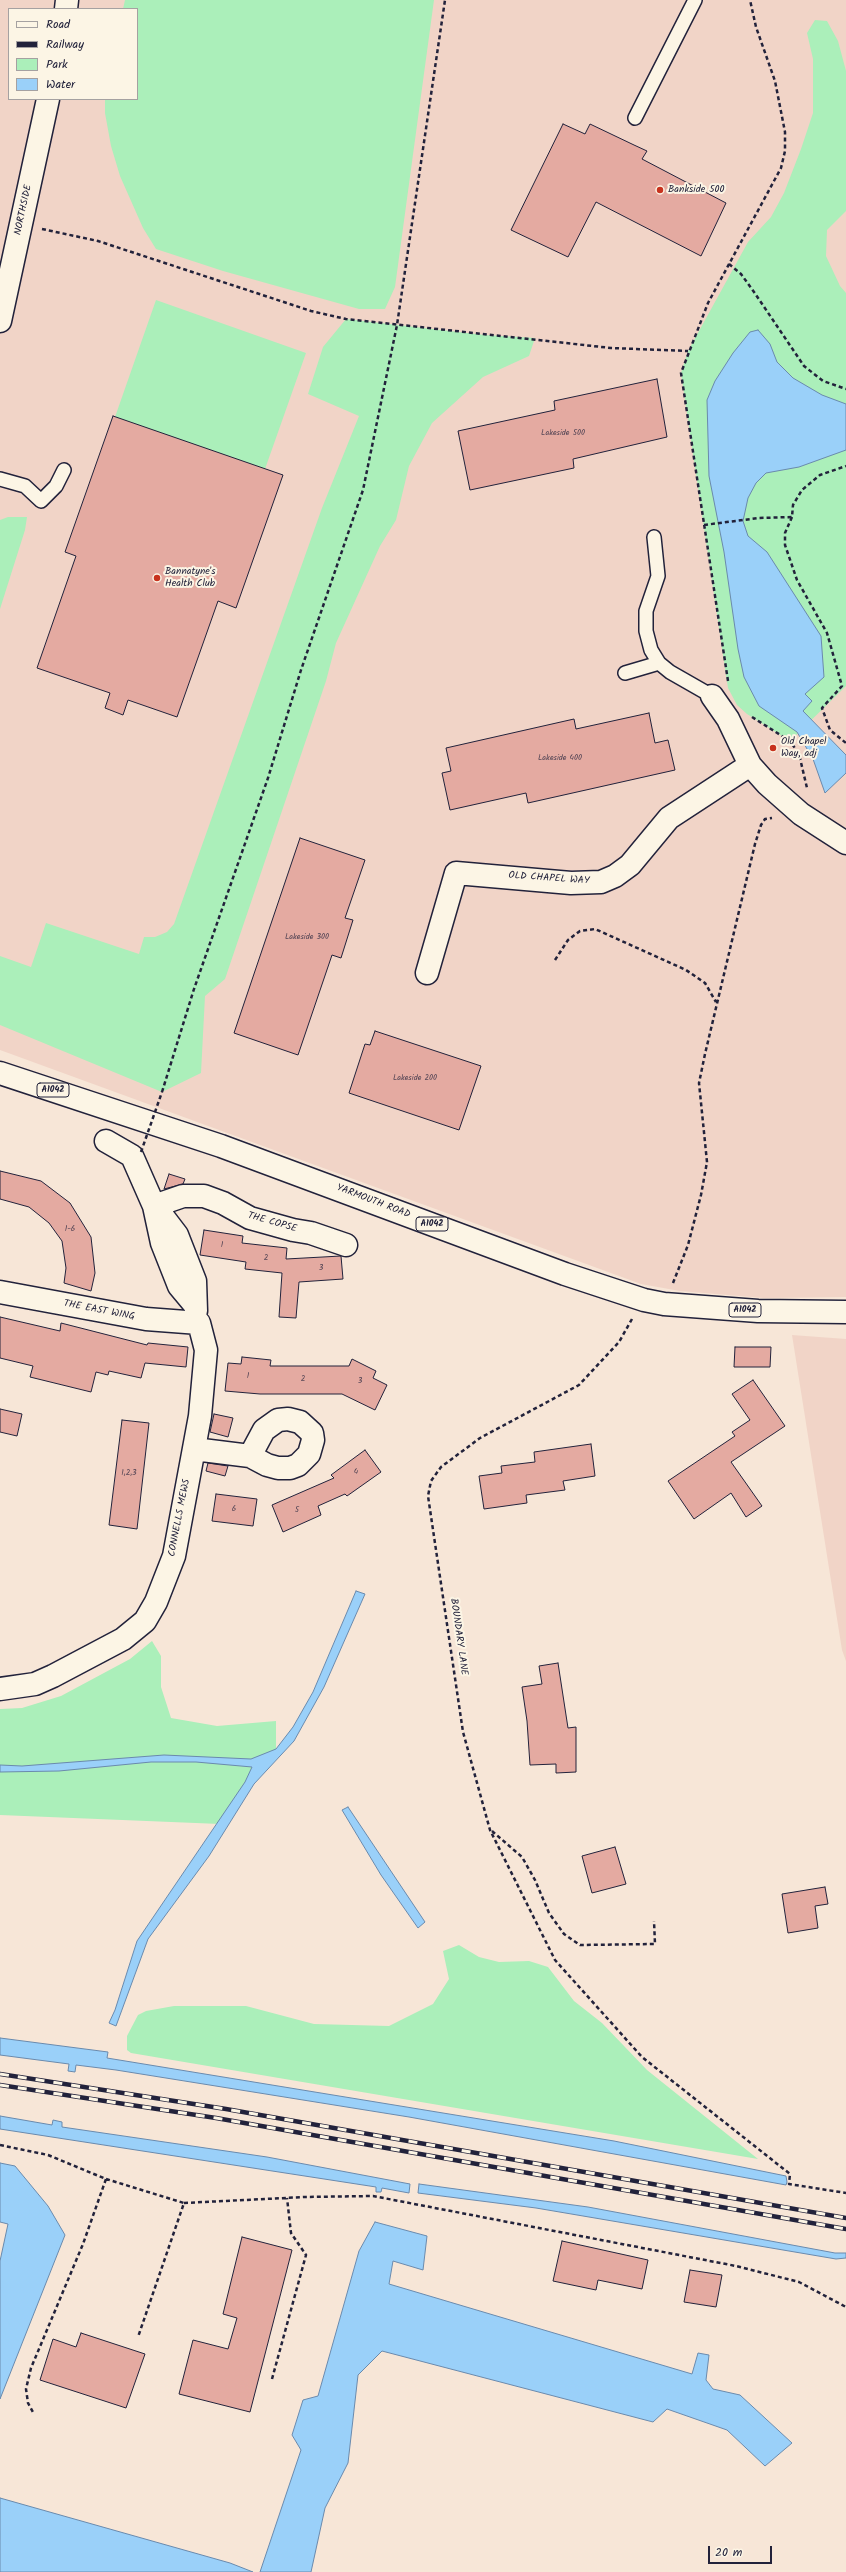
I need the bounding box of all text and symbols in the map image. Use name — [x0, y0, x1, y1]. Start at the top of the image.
legend — [8, 8, 138, 100]
text: Road — [46, 15, 70, 34]
text: Railway — [46, 35, 84, 54]
text: Park — [46, 55, 68, 74]
text: Water — [46, 75, 75, 94]
street label: NORTHSIDE — [13, 184, 35, 236]
place label: Bankside 500 — [668, 184, 725, 196]
marker: Bankside 500 — [655, 185, 665, 195]
house number: Lakeside 500 — [541, 429, 585, 439]
place label: Bannatyne's Health Club — [165, 566, 216, 590]
marker: Bannatyne's Health Club — [152, 573, 162, 583]
place label: Old Chapel Way, adj — [781, 736, 826, 760]
marker: Old Chapel Way, adj — [768, 743, 778, 753]
house number: Lakeside 400 — [538, 754, 582, 764]
street label: OLD CHAPEL WAY — [508, 870, 590, 888]
house number: Lakeside 300 — [285, 933, 329, 943]
house number: Lakeside 200 — [393, 1074, 437, 1084]
road number: A1042 — [37, 1083, 69, 1097]
street label: YARMOUTH ROAD — [334, 1182, 412, 1222]
street label: THE COPSE — [246, 1210, 298, 1236]
road number: A1042 — [416, 1217, 448, 1231]
house number: 1-6 — [65, 1225, 75, 1235]
house number: 1 — [221, 1241, 223, 1251]
house number: 2 — [264, 1254, 268, 1264]
house number: 3 — [319, 1264, 323, 1274]
street label: THE EAST WING — [62, 1298, 136, 1324]
road number: A1042 — [729, 1303, 761, 1317]
house number: 1 — [247, 1372, 249, 1382]
house number: 2 — [301, 1375, 305, 1385]
house number: 3 — [358, 1377, 362, 1387]
house number: 4 — [354, 1468, 358, 1478]
house number: 1,2,3 — [121, 1469, 137, 1479]
street label: CONNELLS MEWS — [167, 1478, 193, 1558]
house number: 6 — [232, 1505, 236, 1515]
house number: 5 — [295, 1506, 299, 1516]
street label: BOUNDARY LANE — [447, 1598, 469, 1676]
scale bar — [710, 2538, 774, 2564]
text: 20 m — [715, 2543, 742, 2562]

